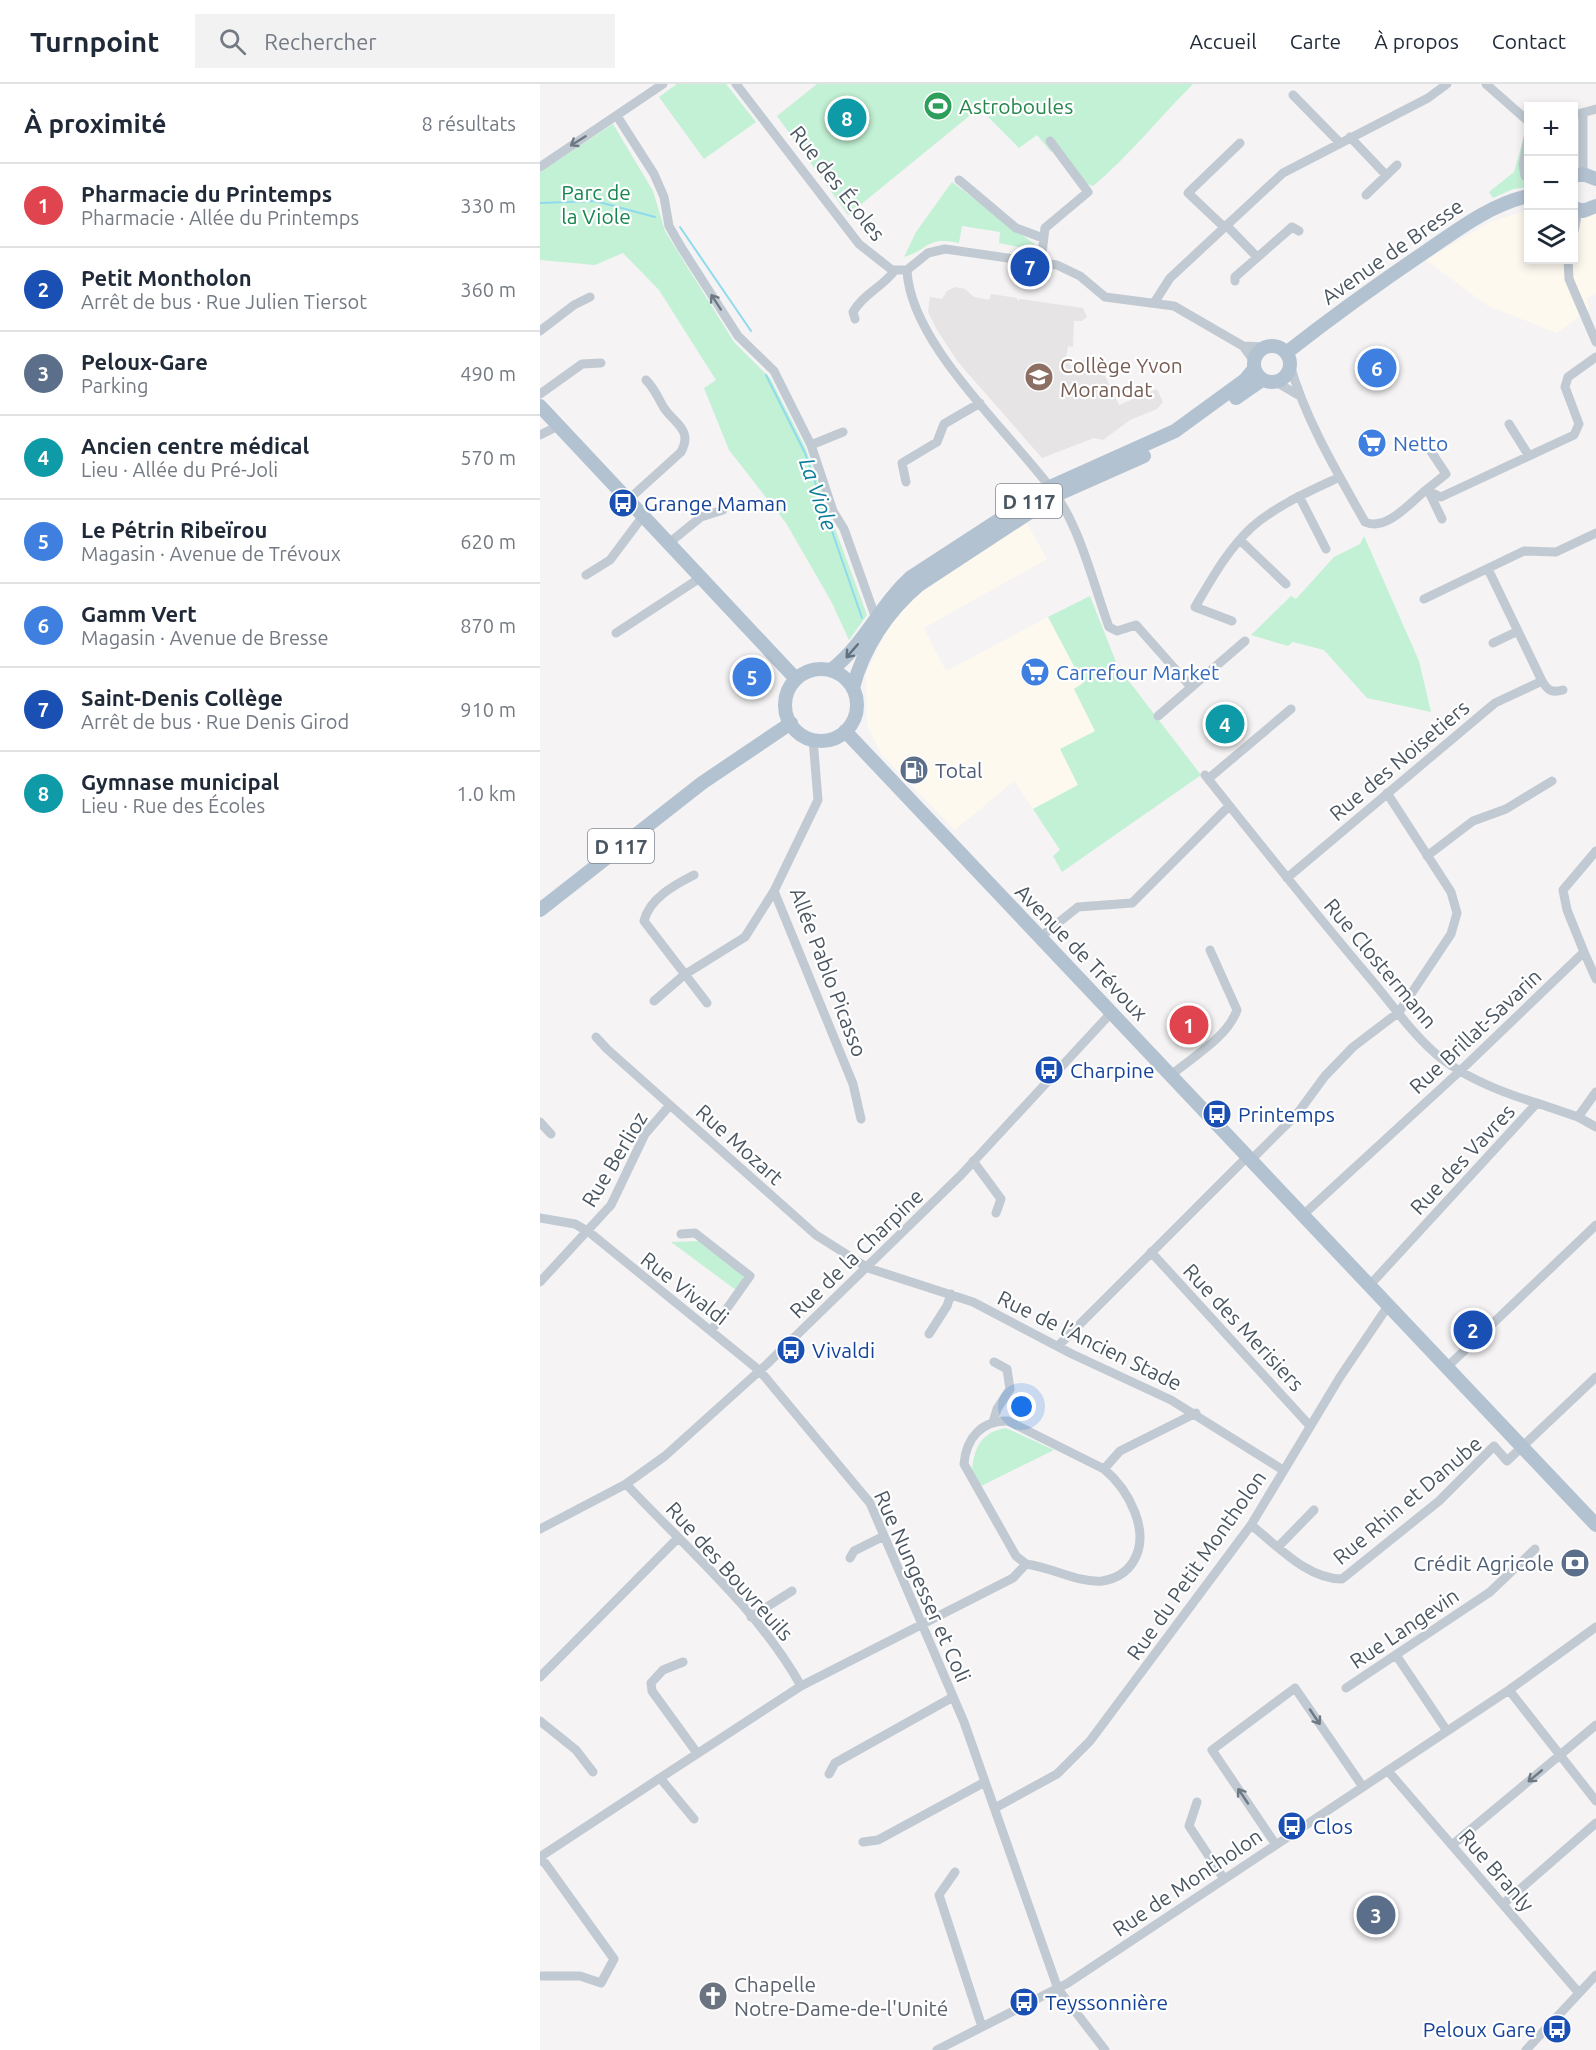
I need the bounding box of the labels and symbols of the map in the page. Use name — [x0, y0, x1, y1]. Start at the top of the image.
sports icon: Astroboules — [922, 90, 954, 122]
place label: Astroboules — [959, 94, 1073, 118]
pin: 8 — [828, 96, 866, 141]
street label: Rue des Écoles — [786, 121, 890, 245]
one-way arrow — [570, 134, 587, 147]
park label: Parc de la Viole — [561, 180, 631, 228]
street label: Avenue de Bresse — [1317, 193, 1467, 309]
pin: 7 — [1010, 244, 1050, 290]
one-way arrow — [710, 294, 722, 311]
pin: 6 — [1358, 346, 1396, 390]
place label: Collège Yvon Morandat — [1060, 353, 1183, 401]
school or university icon: Collège Yvon Morandat — [1023, 361, 1055, 393]
supermarket icon: Netto — [1356, 427, 1388, 459]
place label: Netto — [1393, 431, 1448, 455]
water label: La Viole — [795, 454, 843, 534]
road number: D 117 — [996, 484, 1062, 518]
bus stop icon: Grange Maman — [607, 487, 639, 519]
place label: Grange Maman — [644, 491, 787, 515]
one-way arrow — [845, 644, 859, 659]
pin: 5 — [732, 654, 772, 700]
supermarket icon: Carrefour Market — [1019, 656, 1051, 688]
place label: Carrefour Market — [1056, 660, 1219, 684]
street label: Rue des Noisetiers — [1324, 695, 1474, 825]
pin: 4 — [1206, 702, 1244, 746]
fuel station icon: Total — [898, 754, 930, 786]
place label: Total — [935, 758, 982, 782]
road number: D 117 — [588, 829, 654, 863]
street label: Avenue de Trévoux — [1011, 879, 1153, 1025]
street label: Allée Pablo Picasso — [786, 884, 872, 1060]
street label: Rue Clostermann — [1320, 893, 1442, 1033]
street label: Rue Brillat-Savarin — [1404, 964, 1546, 1098]
pin: 1 — [1170, 1002, 1208, 1048]
bus stop icon: Charpine — [1033, 1054, 1065, 1086]
place label: Charpine — [1070, 1058, 1155, 1082]
bus stop icon: Printemps — [1201, 1098, 1233, 1130]
street label: Rue Mozart — [692, 1099, 788, 1189]
street label: Rue des Vavres — [1405, 1099, 1519, 1219]
place label: Printemps — [1238, 1102, 1335, 1126]
street label: Rue Berlioz — [576, 1107, 652, 1211]
street label: Rue de la Charpine — [784, 1183, 928, 1323]
street label: Rue Vivaldi — [636, 1246, 734, 1330]
street label: Rue des Merisiers — [1179, 1258, 1309, 1396]
street label: Rue de l’Ancien Stade — [994, 1285, 1186, 1395]
pin: 2 — [1454, 1308, 1492, 1352]
bus stop icon: Vivaldi — [775, 1334, 807, 1366]
place label: Vivaldi — [812, 1338, 875, 1362]
your location — [1007, 1392, 1036, 1421]
street label: Rue Rhin et Danube — [1328, 1431, 1486, 1569]
street label: Rue du Petit Montholon — [1121, 1466, 1271, 1664]
street label: Rue Nungesser et Coli — [870, 1487, 976, 1685]
street label: Rue des Bouvreuils — [661, 1497, 799, 1645]
bank icon: Crédit Agricole — [1559, 1547, 1591, 1579]
place label: Crédit Agricole — [1413, 1551, 1554, 1575]
street label: Rue Langevin — [1345, 1583, 1463, 1673]
one-way arrow — [1309, 1708, 1321, 1725]
one-way arrow — [1528, 1769, 1543, 1783]
one-way arrow — [1237, 1788, 1249, 1805]
bus stop icon: Clos — [1276, 1810, 1308, 1842]
place label: Clos — [1313, 1814, 1353, 1838]
street label: Rue de Montholon — [1108, 1823, 1266, 1941]
street label: Rue Branly — [1455, 1824, 1539, 1916]
pin: 3 — [1356, 1892, 1396, 1938]
place label: Chapelle Notre-Dame-de-l'Unité — [734, 1972, 948, 2020]
church icon: Chapelle Notre-Dame-de-l'Unité — [697, 1980, 729, 2012]
bus stop icon: Teyssonnière — [1008, 1986, 1040, 2018]
place label: Teyssonnière — [1045, 1990, 1168, 2014]
bus stop icon: Peloux Gare — [1541, 2013, 1573, 2045]
place label: Peloux Gare — [1423, 2017, 1536, 2041]

